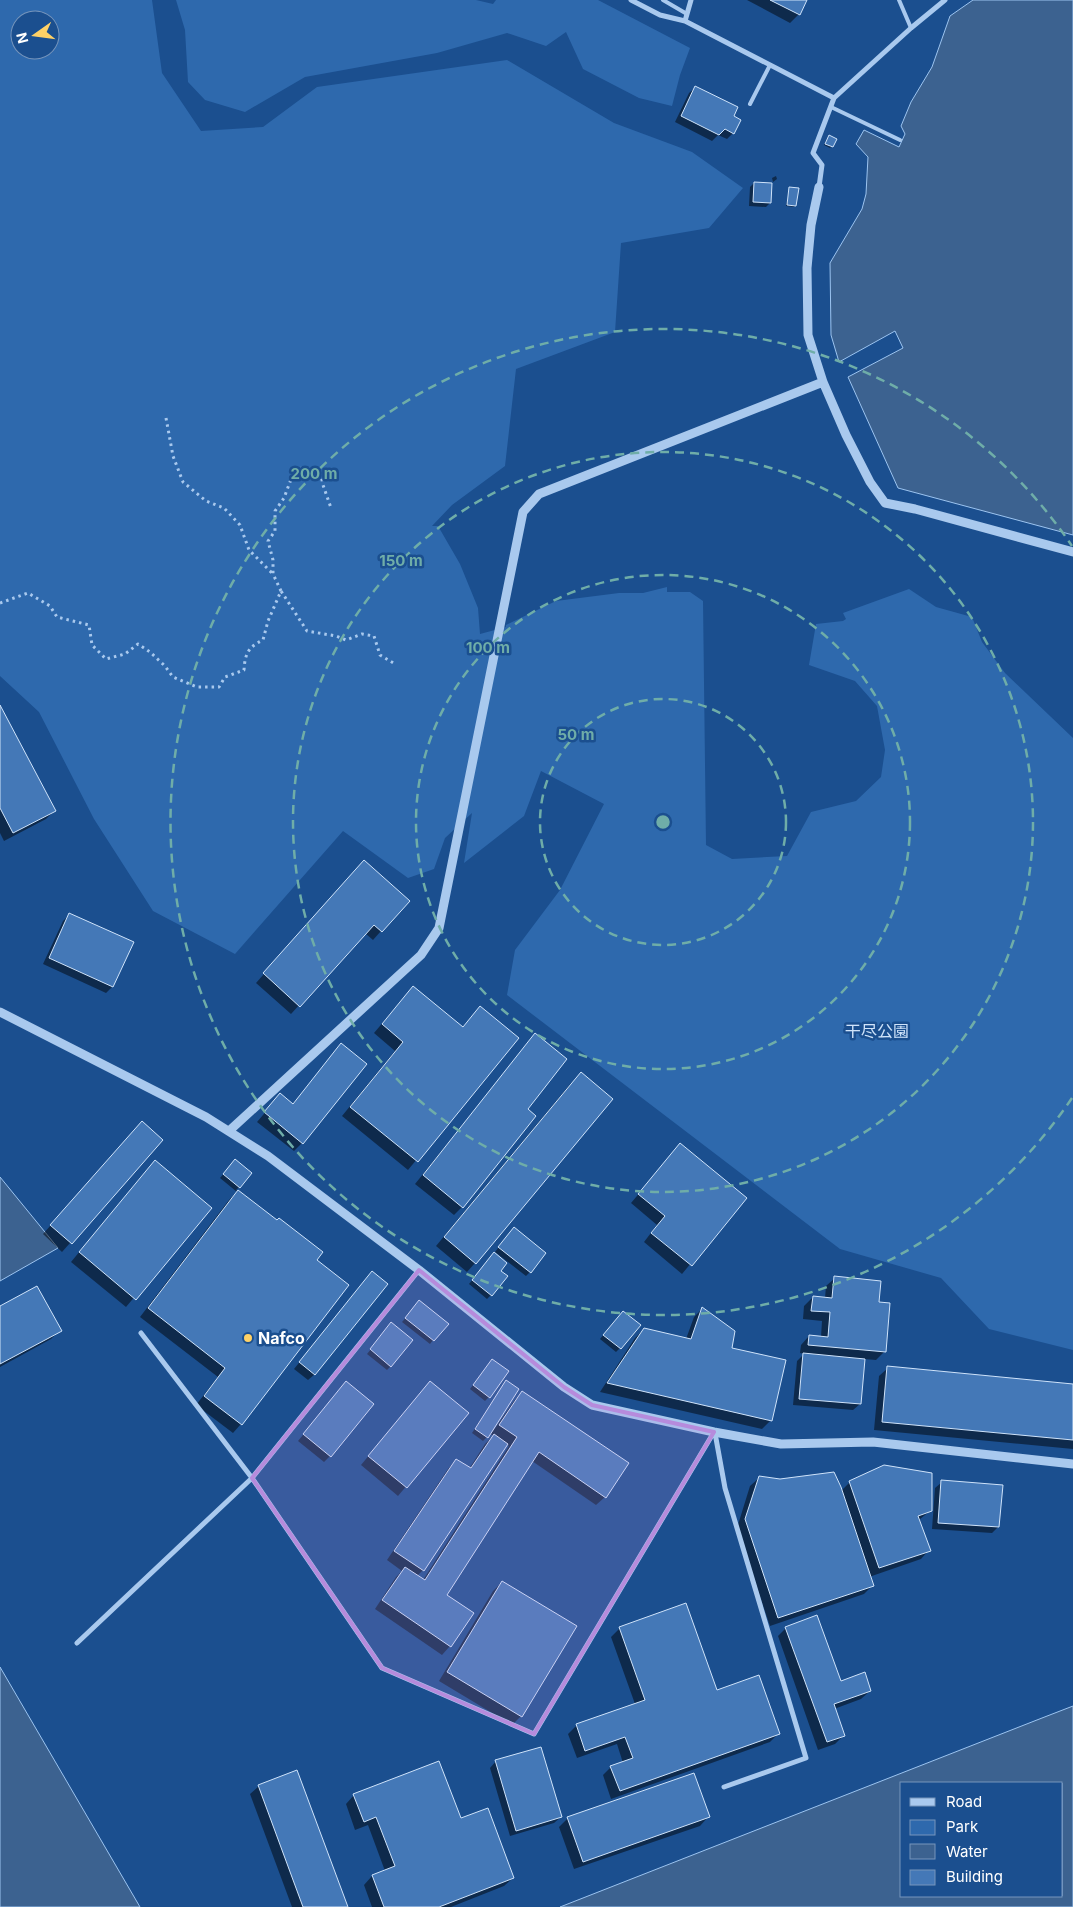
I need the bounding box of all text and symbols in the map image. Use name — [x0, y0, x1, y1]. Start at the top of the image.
north arrow — [10, 10, 60, 60]
text: N — [12, 31, 31, 45]
text: 200 m — [291, 464, 337, 483]
text: 150 m — [379, 551, 423, 570]
text: 100 m — [466, 638, 510, 657]
text: 50 m — [558, 725, 594, 744]
centre of rings — [654, 813, 672, 831]
park label: 干尽公園 — [845, 1021, 909, 1041]
place label: Nafco — [258, 1328, 305, 1348]
marker: Nafco — [242, 1332, 254, 1344]
legend — [900, 1782, 1063, 1897]
text: Road — [946, 1792, 982, 1811]
text: Park — [946, 1817, 979, 1836]
text: Water — [946, 1842, 988, 1861]
text: Building — [946, 1867, 1003, 1886]

